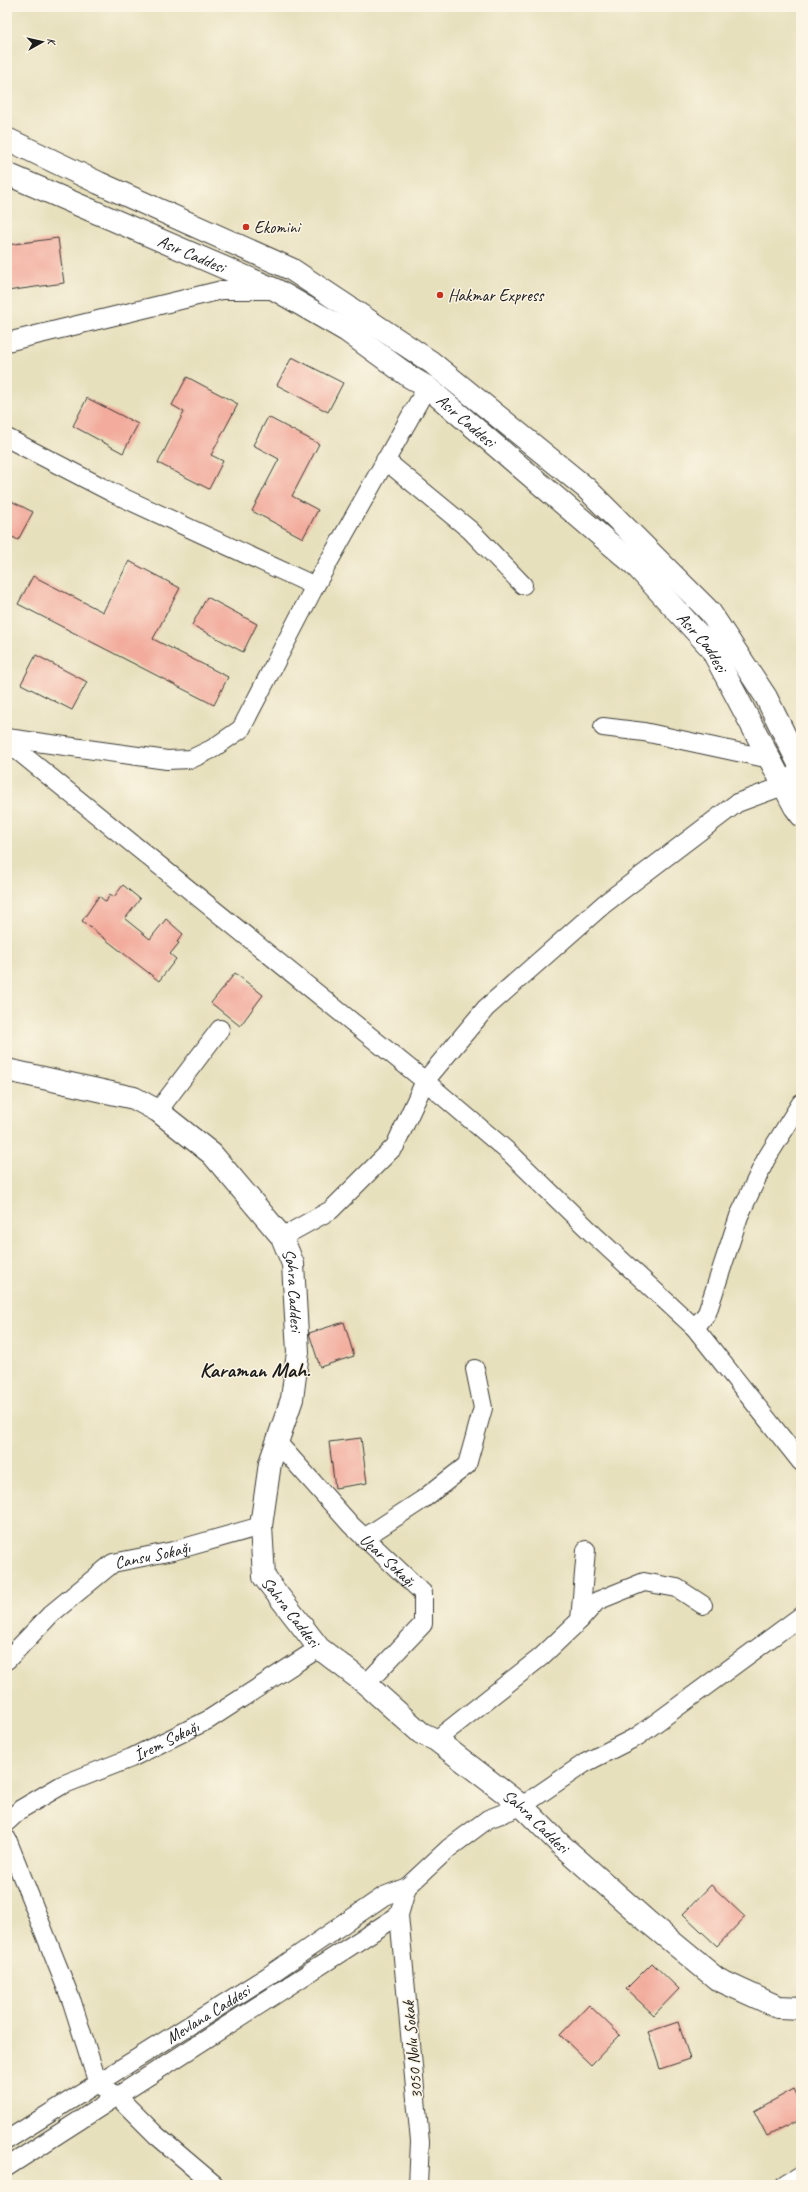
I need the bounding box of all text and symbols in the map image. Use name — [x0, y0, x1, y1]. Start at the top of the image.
north arrow — [22, 22, 62, 62]
text: K — [45, 37, 60, 47]
place label: Ekomini — [254, 217, 303, 238]
marker: Ekomini — [241, 222, 251, 232]
street label: Asır Caddesi — [155, 230, 231, 279]
place label: Hakmar Express — [448, 285, 545, 306]
marker: Hakmar Express — [435, 290, 445, 300]
street label: Asır Caddesi — [432, 390, 502, 454]
street label: Asır Caddesi — [672, 608, 733, 678]
street label: Sahra Caddesi — [277, 1245, 307, 1334]
district label: Karaman Mah. — [200, 1357, 311, 1383]
street label: Uçar Sokağı — [355, 1529, 420, 1592]
street label: Cansu Sokağı — [113, 1536, 193, 1573]
street label: Sahra Caddesi — [257, 1573, 326, 1653]
street label: İrem Sokağı — [131, 1716, 203, 1766]
street label: Sahra Caddesi — [498, 1785, 574, 1859]
street label: Mevlana Caddesi — [162, 1979, 256, 2049]
street label: 3050 Nolu Sokak — [398, 1998, 427, 2100]

